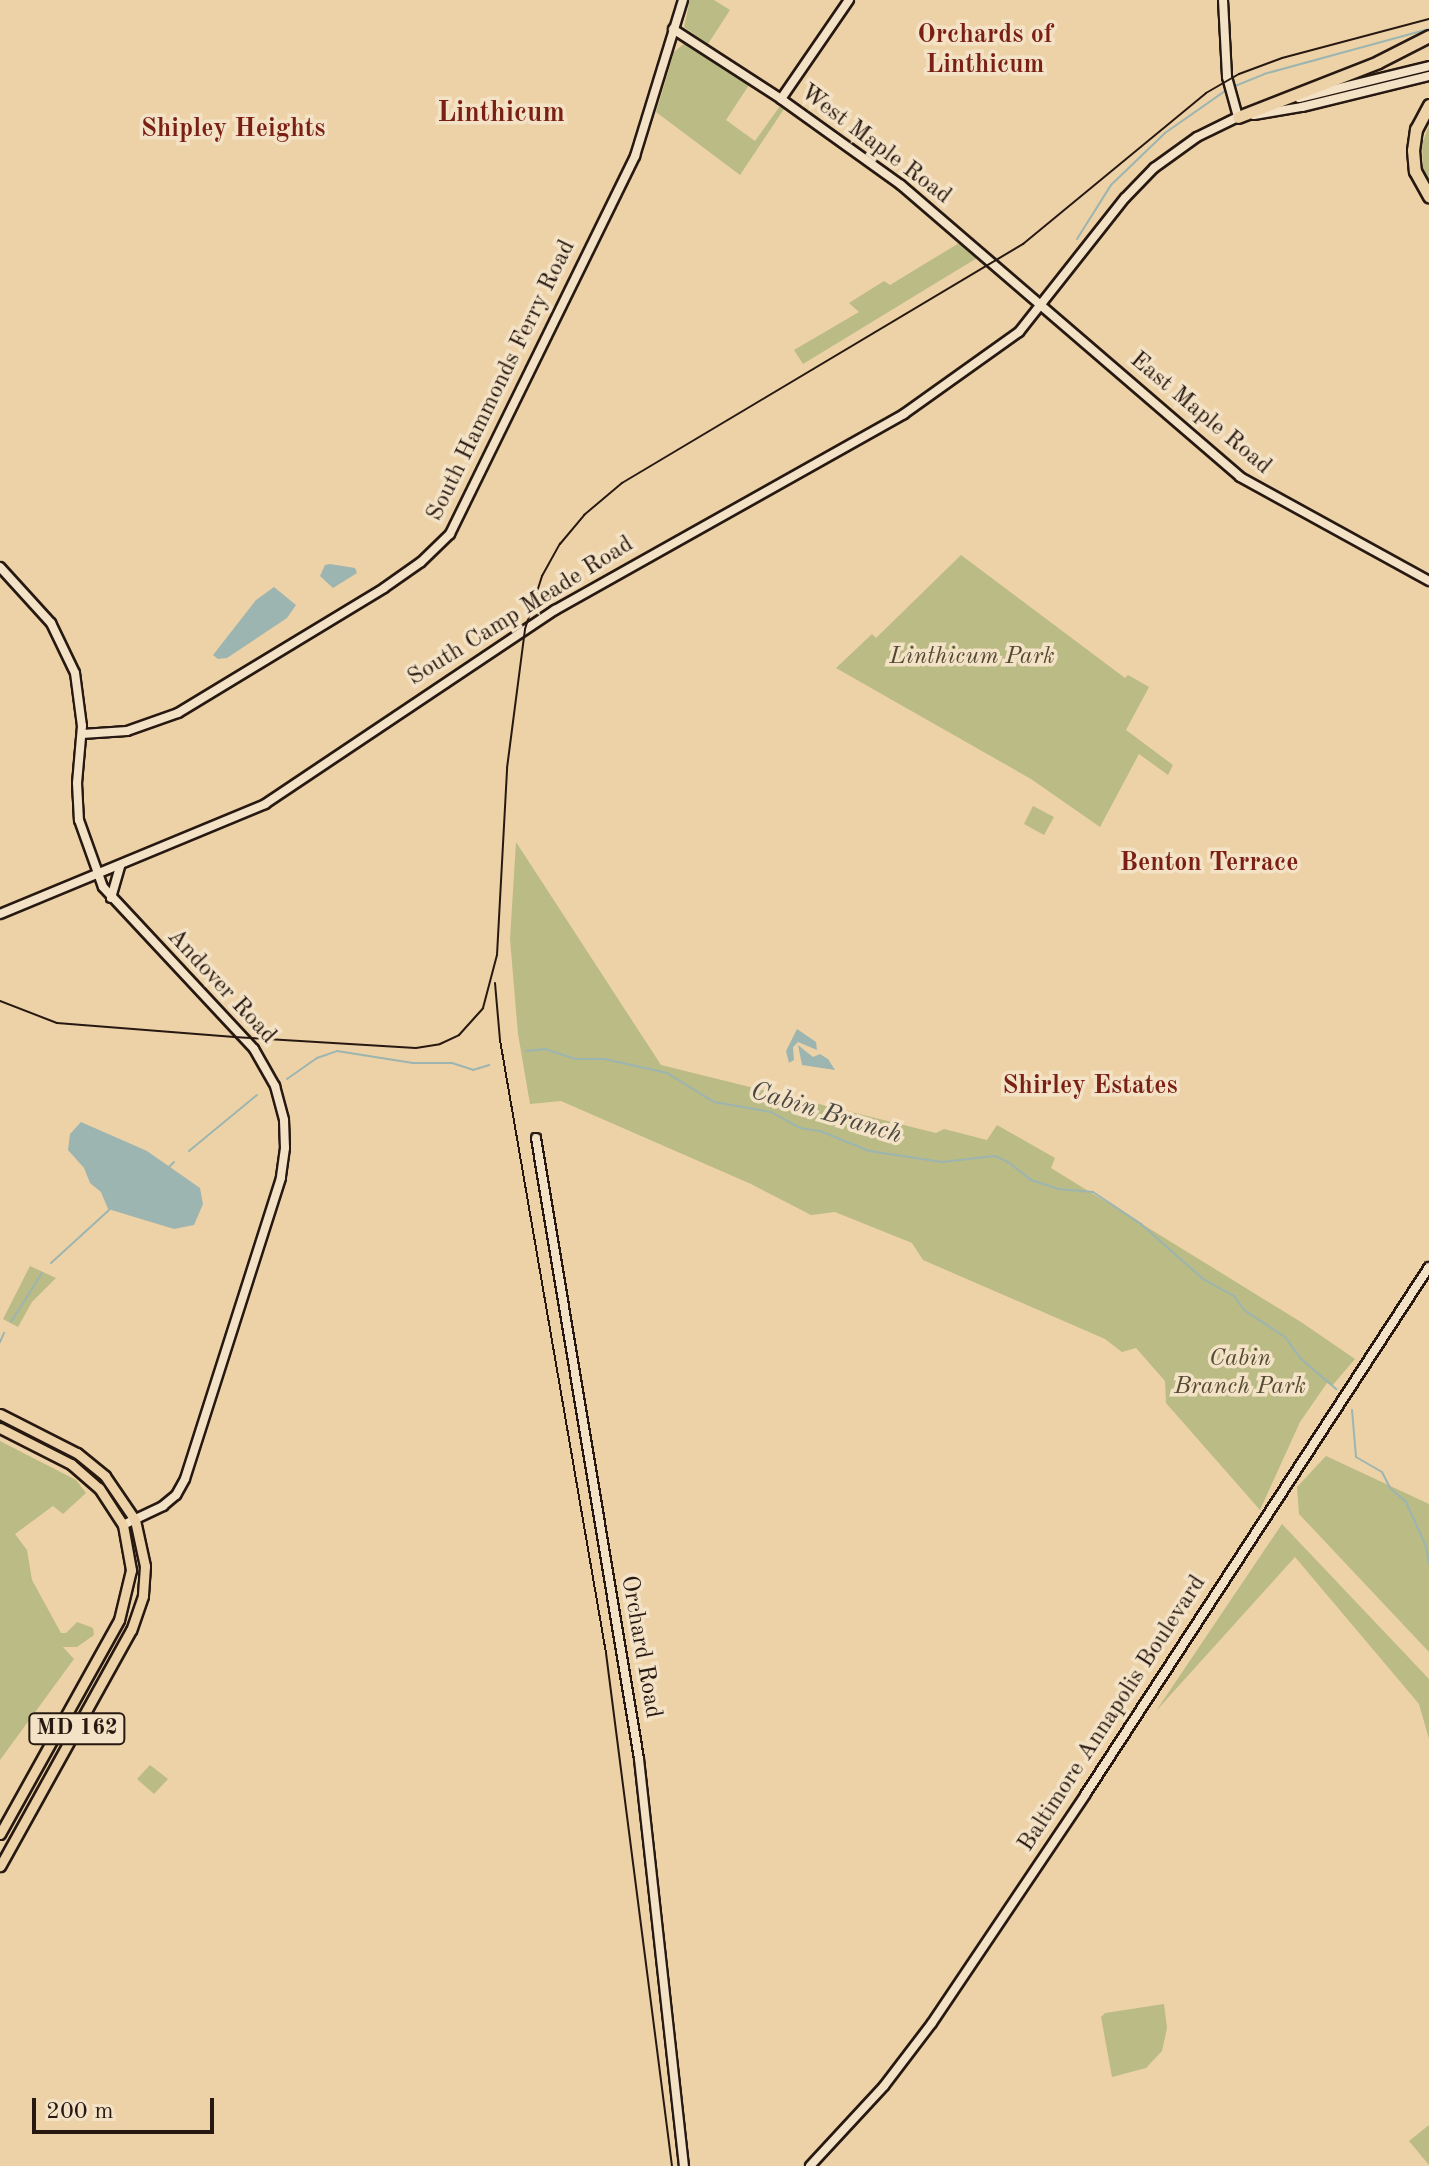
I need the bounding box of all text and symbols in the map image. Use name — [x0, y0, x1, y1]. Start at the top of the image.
district label: Orchards of Linthicum — [917, 20, 1053, 82]
street label: West Maple Road — [794, 79, 956, 211]
district label: Linthicum — [437, 97, 565, 131]
district label: Shipley Heights — [141, 114, 325, 146]
street label: South Hammonds Ferry Road — [421, 236, 583, 526]
street label: East Maple Road — [1123, 346, 1277, 482]
street label: South Camp Meade Road — [403, 531, 639, 693]
park label: Linthicum Park — [889, 644, 1055, 672]
district label: Benton Terrace — [1120, 848, 1298, 880]
street label: Andover Road — [160, 923, 282, 1051]
district label: Shirley Estates — [1002, 1071, 1178, 1103]
water label: Cabin Branch — [746, 1076, 906, 1152]
park label: Cabin Branch Park — [1174, 1346, 1306, 1402]
street label: Baltimore Annapolis Boulevard — [1013, 1570, 1213, 1858]
street label: Orchard Road — [613, 1573, 667, 1721]
road number: MD 162 — [27, 1711, 127, 1747]
scale bar — [36, 2082, 218, 2132]
text: 200 m — [46, 2100, 114, 2124]

